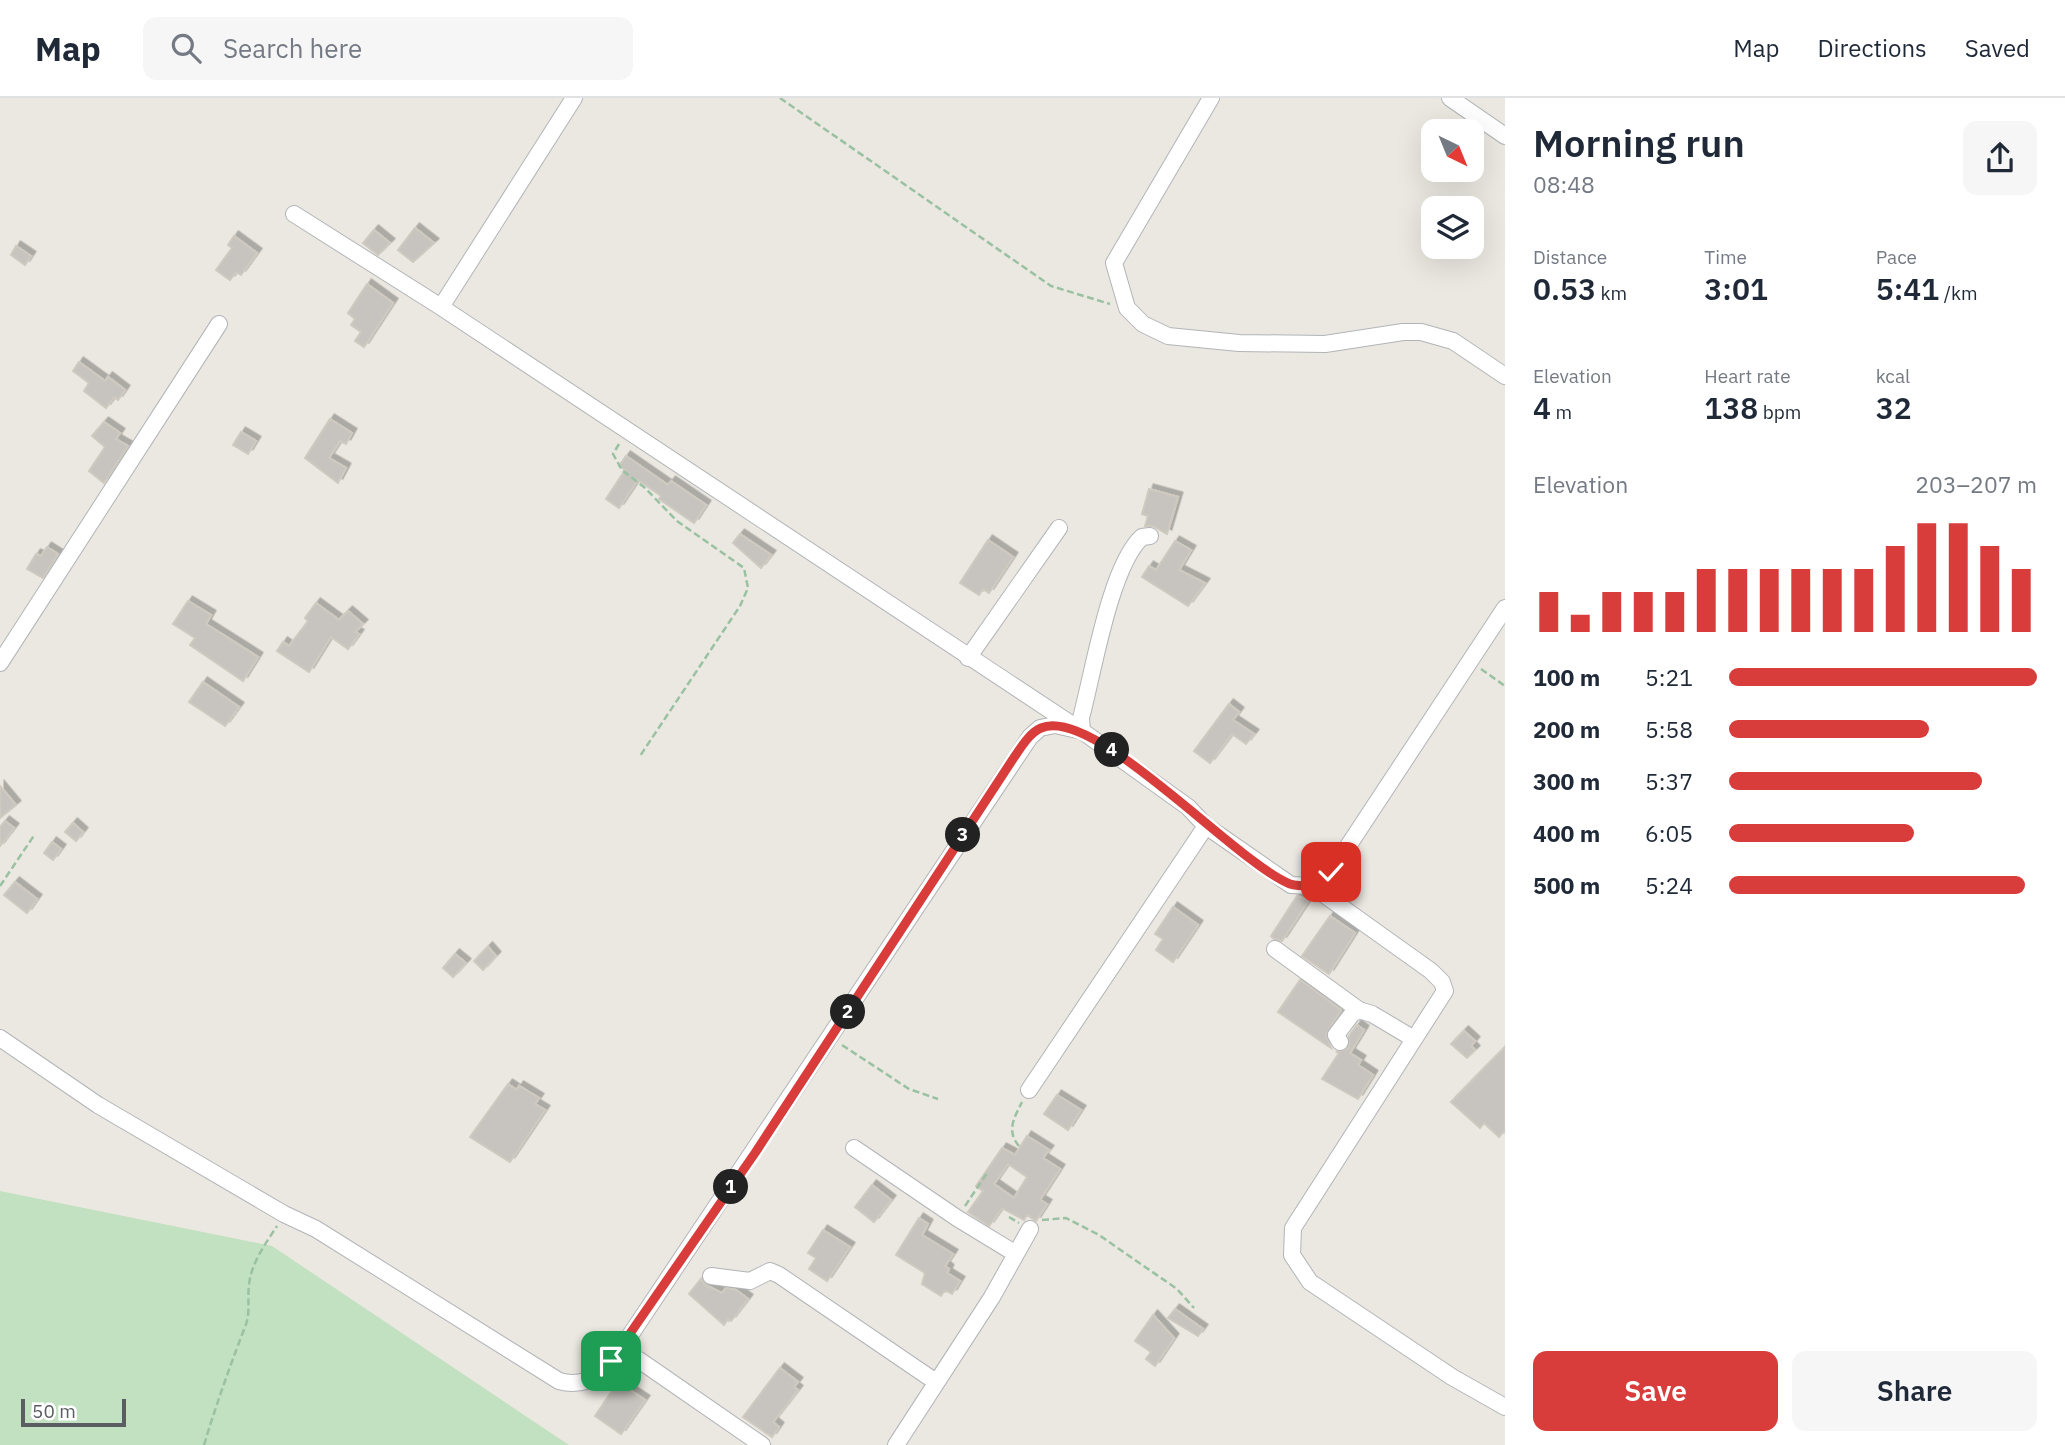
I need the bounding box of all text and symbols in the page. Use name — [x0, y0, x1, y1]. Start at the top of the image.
search box — [143, 17, 633, 80]
text: Map — [35, 27, 101, 70]
icon: search — [167, 29, 205, 67]
text: Search here — [223, 31, 362, 65]
text: Map — [1733, 32, 1779, 64]
text: Directions — [1817, 32, 1927, 64]
text: Saved — [1965, 32, 2030, 64]
text: Morning run — [1533, 118, 1745, 167]
north arrow — [1421, 119, 1484, 182]
map controls — [1421, 119, 1484, 259]
button: share — [1963, 121, 2037, 195]
text: 08:48 — [1533, 169, 1595, 199]
button: layers — [1421, 196, 1484, 259]
text: Distance — [1533, 245, 1607, 269]
text: Time — [1704, 245, 1747, 269]
text: Pace — [1876, 245, 1917, 269]
text: 0.53 — [1533, 269, 1596, 308]
text: 3:01 — [1704, 269, 1768, 308]
text: 5:41 — [1876, 269, 1939, 308]
text: km — [1596, 281, 1627, 305]
text: /km — [1939, 281, 1978, 305]
text: Elevation — [1533, 364, 1612, 388]
text: Heart rate — [1704, 364, 1791, 388]
text: kcal — [1876, 364, 1910, 388]
text: 4 — [1533, 388, 1551, 427]
text: 138 — [1704, 388, 1758, 427]
text: 32 — [1876, 388, 1912, 427]
text: m — [1551, 400, 1572, 424]
text: bpm — [1758, 400, 1801, 424]
text: Elevation — [1533, 469, 1628, 499]
text: 203–207 m — [1915, 469, 2037, 499]
text: 100 m — [1533, 662, 1600, 692]
text: 5:21 — [1645, 662, 1693, 692]
text: 200 m — [1533, 714, 1600, 744]
text: 5:58 — [1645, 714, 1693, 744]
pin: 4 — [1094, 732, 1130, 768]
text: 4 — [1106, 737, 1117, 761]
text: 300 m — [1533, 766, 1600, 796]
text: 5:37 — [1645, 766, 1693, 796]
pin: 3 — [946, 818, 981, 852]
text: 400 m — [1533, 818, 1600, 848]
text: 6:05 — [1645, 818, 1693, 848]
text: 3 — [957, 822, 968, 846]
pin — [1301, 842, 1361, 902]
icon: check — [1312, 853, 1350, 891]
text: 500 m — [1533, 870, 1600, 900]
text: 5:24 — [1645, 870, 1693, 900]
pin: 2 — [830, 995, 866, 1030]
text: 2 — [842, 999, 853, 1023]
pin: 1 — [714, 1170, 748, 1204]
text: 1 — [725, 1174, 736, 1198]
pin — [581, 1331, 641, 1391]
icon: arrive — [592, 1342, 630, 1380]
button: Save — [1533, 1351, 1778, 1431]
button: Share — [1792, 1351, 2037, 1431]
scale bar — [21, 1396, 126, 1428]
text: 50 m — [32, 1399, 76, 1423]

